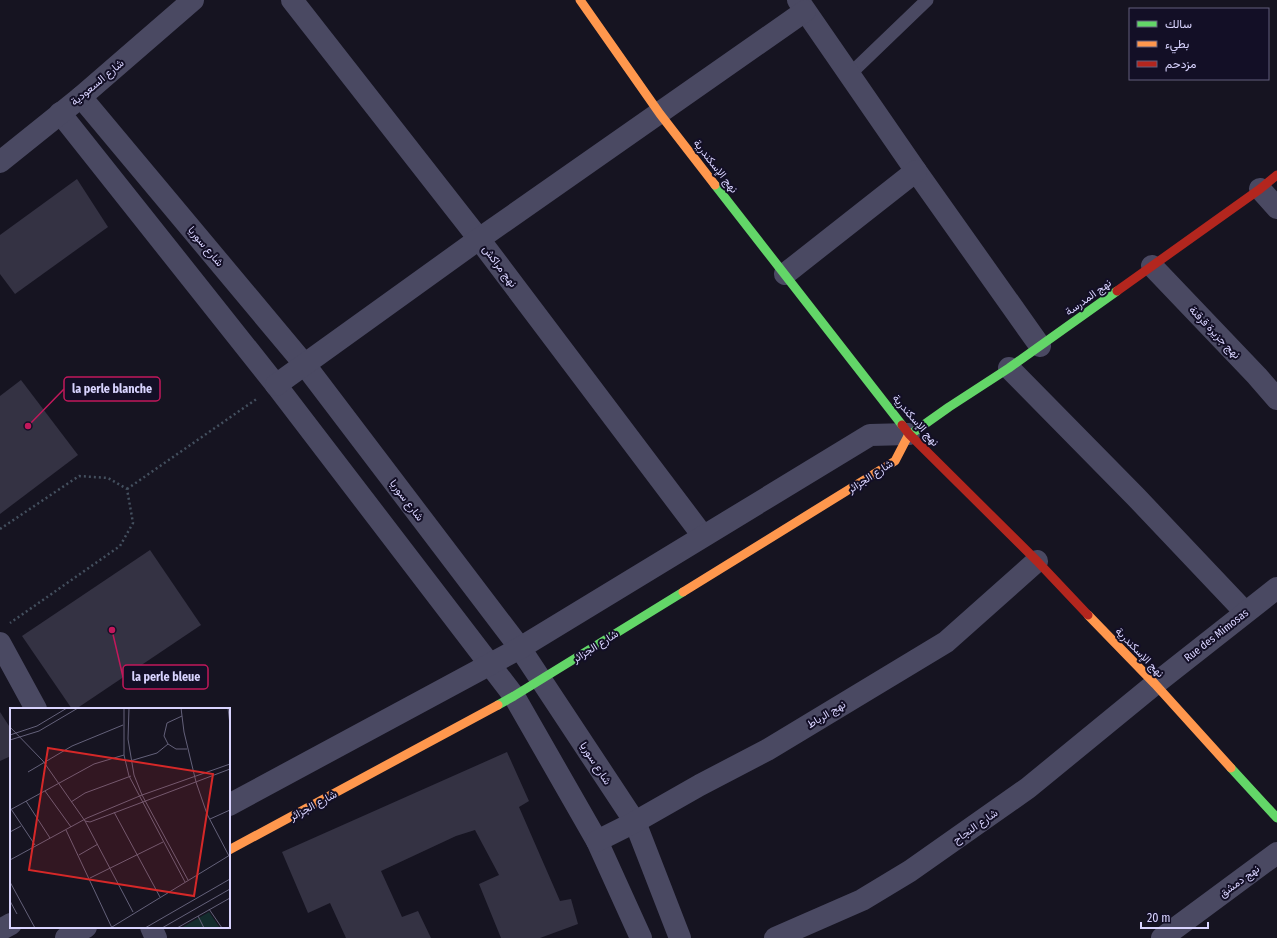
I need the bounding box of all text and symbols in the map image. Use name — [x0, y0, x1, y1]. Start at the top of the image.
legend — [1129, 8, 1269, 80]
text: سالك — [1165, 17, 1192, 31]
text: بطيء — [1165, 37, 1189, 54]
street label: شارع السعودية — [68, 56, 127, 109]
text: مزدحم — [1165, 57, 1196, 72]
street label: نهج الإسكندرية — [690, 137, 741, 196]
street label: شارع سوريا — [184, 224, 226, 270]
street label: نهج مراكش — [479, 243, 520, 290]
street label: نهج المدرسة — [1063, 276, 1115, 319]
street label: نهج جزيرة قرقنة — [1186, 303, 1243, 362]
callout: la perle blanche — [64, 377, 160, 401]
text: la perle blanche — [72, 382, 152, 396]
street label: نهج الإسكندرية — [889, 392, 942, 450]
street label: شارع الجزائر — [844, 457, 896, 497]
street label: شارع سوريا — [386, 477, 427, 524]
street label: Rue des Mimosas — [1182, 606, 1251, 664]
street label: نهج الإسكندرية — [1112, 625, 1167, 681]
street label: شارع الجزائر — [569, 627, 621, 667]
callout: la perle bleue — [123, 665, 208, 689]
text: la perle bleue — [132, 670, 200, 684]
street label: نهج الرباط — [805, 698, 848, 732]
inset map — [10, 708, 230, 928]
street label: شارع سوريا — [576, 739, 614, 788]
street label: شارع الجزائر — [287, 787, 340, 825]
street label: شارع النجاح — [950, 806, 1001, 847]
street label: نهج دمشق — [1217, 862, 1263, 901]
scale bar — [1141, 904, 1208, 930]
text: 20 m — [1147, 911, 1171, 925]

